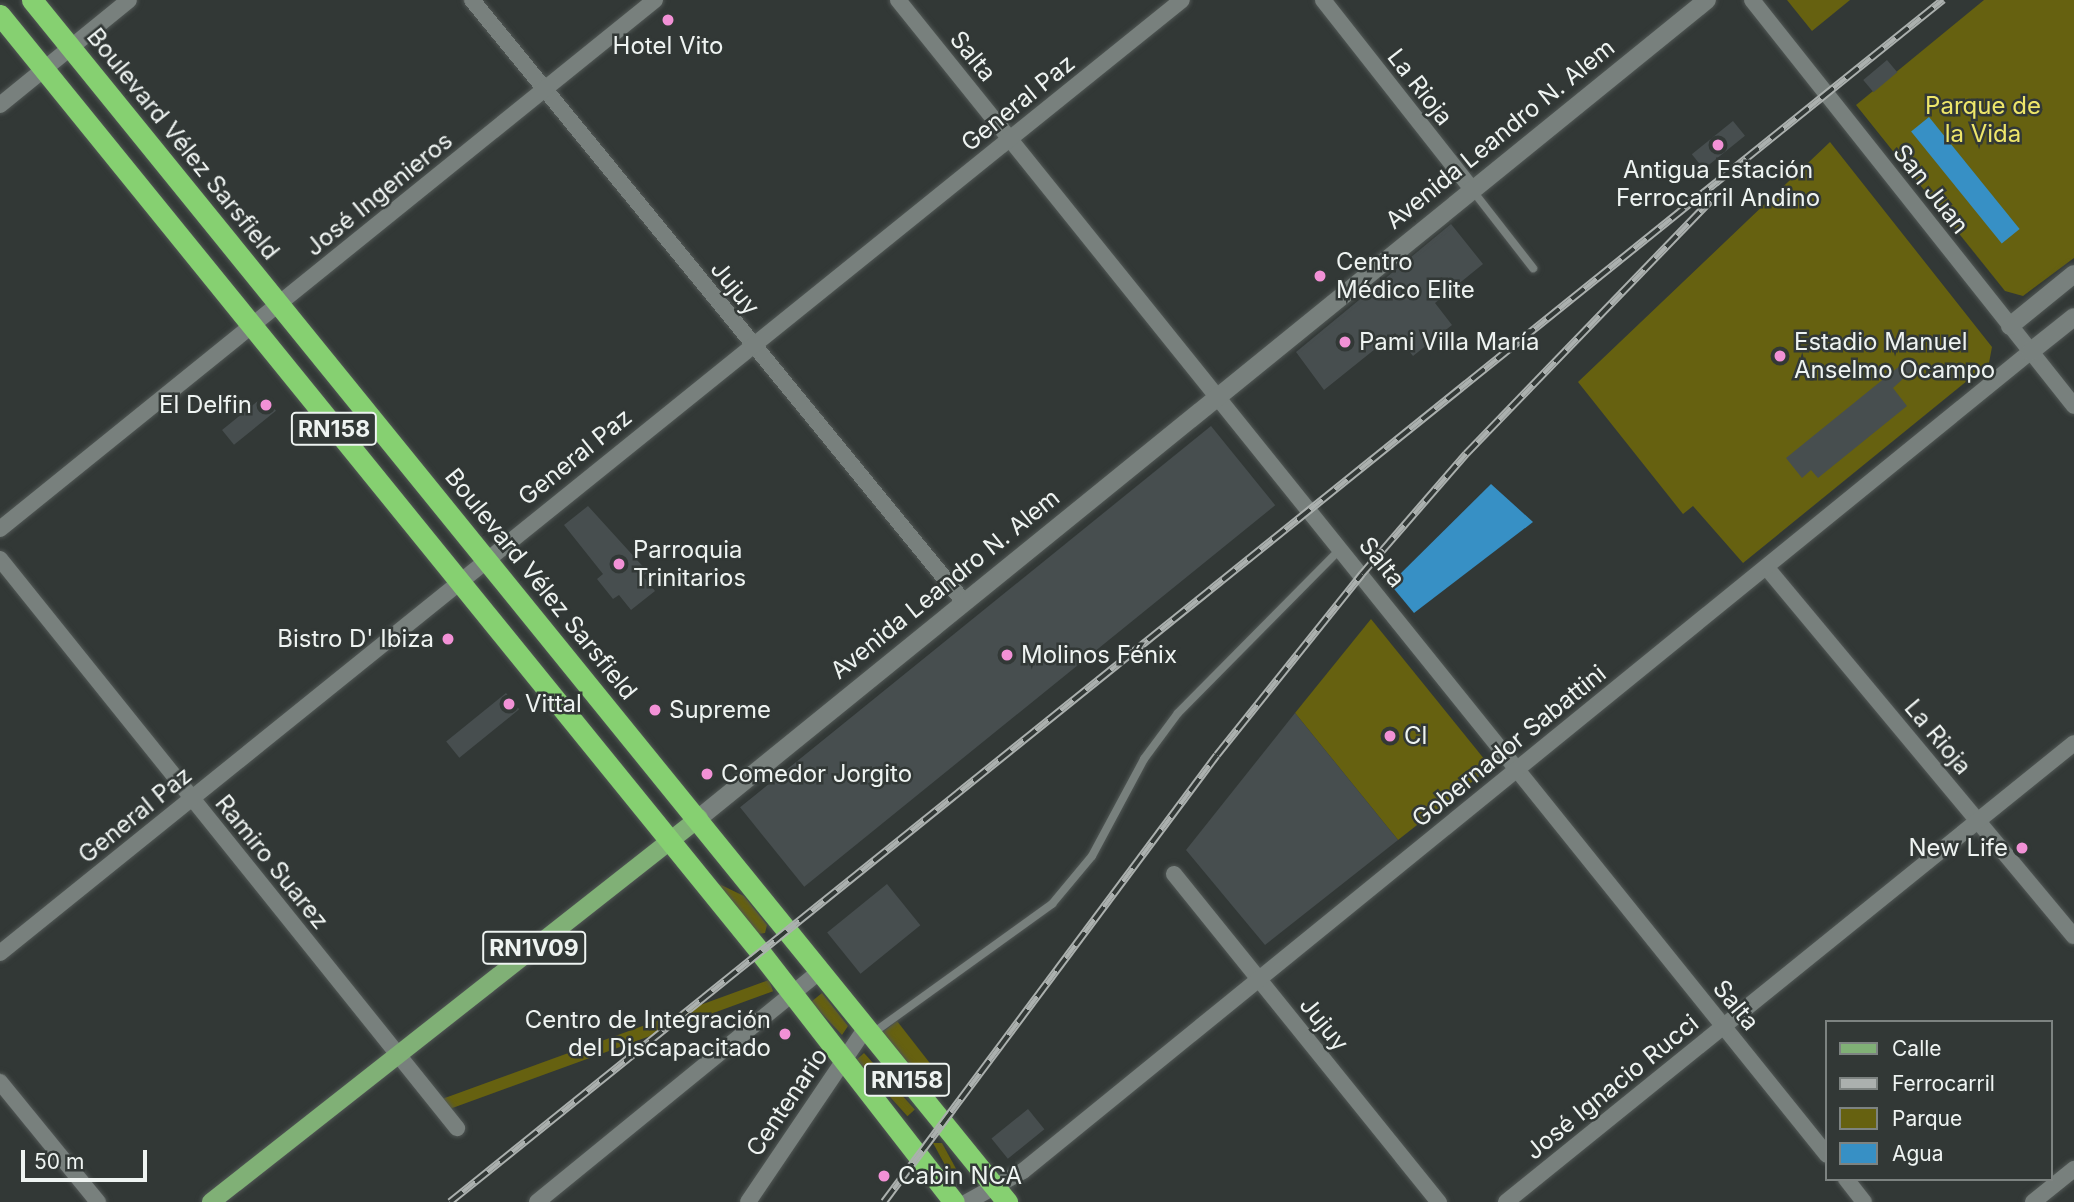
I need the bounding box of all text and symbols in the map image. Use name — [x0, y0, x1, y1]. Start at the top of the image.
marker: Hotel Vito — [660, 12, 676, 28]
street label: Boulevard Vélez Sarsfield — [81, 23, 285, 265]
street label: Salta — [944, 25, 1002, 87]
place label: Hotel Vito — [613, 32, 723, 60]
street label: Avenida Leandro N. Alem — [1380, 33, 1620, 235]
street label: La Rioja — [1381, 43, 1459, 131]
street label: General Paz — [956, 49, 1080, 157]
park label: Parque de la Vida — [1925, 92, 2041, 148]
street label: José Ingenieros — [300, 126, 458, 262]
marker: Antigua Estación Ferrocarril Andino — [1710, 137, 1726, 153]
street label: San Juan — [1887, 139, 1975, 239]
place label: Antigua Estación Ferrocarril Andino — [1616, 156, 1820, 212]
place label: Centro Médico Elite — [1336, 248, 1475, 304]
street label: Jujuy — [704, 255, 766, 321]
marker: Centro Médico Elite — [1310, 266, 1330, 286]
place label: Pami Villa María — [1359, 328, 1539, 356]
place label: Estadio Manuel Anselmo Ocampo — [1794, 328, 1995, 384]
marker: Pami Villa María — [1337, 334, 1353, 350]
marker: Estadio Manuel Anselmo Ocampo — [1772, 348, 1788, 364]
place label: El Delfin — [159, 391, 252, 419]
marker: El Delfin — [258, 397, 274, 413]
street label: General Paz — [513, 403, 637, 511]
road number: RN158 — [290, 410, 378, 448]
street label: Boulevard Vélez Sarsfield — [439, 463, 643, 705]
street label: Avenida Leandro N. Alem — [825, 483, 1065, 685]
street label: Salta — [1353, 531, 1411, 593]
place label: Parroquia Trinitarios — [633, 536, 746, 592]
marker: Parroquia Trinitarios — [611, 556, 627, 572]
place label: Bistro D' Ibiza — [277, 625, 434, 653]
marker: Bistro D' Ibiza — [440, 631, 456, 647]
place label: Molinos Fénix — [1021, 641, 1177, 669]
marker: Molinos Fénix — [999, 647, 1015, 663]
street label: Gobernador Sabattini — [1406, 659, 1612, 833]
place label: Vittal — [525, 690, 582, 718]
marker: Vittal — [499, 694, 519, 714]
street label: La Rioja — [1898, 694, 1978, 780]
place label: Supreme — [669, 696, 771, 724]
marker: Supreme — [647, 702, 663, 718]
place label: Cl — [1404, 722, 1427, 750]
marker: Cl — [1382, 728, 1398, 744]
place label: Comedor Jorgito — [721, 760, 912, 788]
street label: General Paz — [73, 761, 197, 869]
marker: Comedor Jorgito — [699, 766, 715, 782]
street label: Ramiro Suarez — [209, 789, 335, 935]
place label: New Life — [1908, 834, 2008, 862]
marker: New Life — [2014, 840, 2030, 856]
road number: RN1V09 — [482, 928, 586, 967]
street label: Salta — [1707, 974, 1765, 1036]
street label: Jujuy — [1293, 991, 1355, 1057]
place label: Centro de Integración del Discapacitado — [525, 1006, 771, 1062]
street label: José Ignacio Rucci — [1520, 1009, 1704, 1165]
legend — [1826, 1020, 2053, 1181]
marker: Centro de Integración del Discapacitado — [777, 1026, 793, 1042]
text: Calle — [1892, 1036, 1942, 1061]
street label: Centenario — [740, 1042, 834, 1162]
road number: RN158 — [863, 1060, 951, 1100]
text: Ferrocarril — [1892, 1071, 1995, 1096]
text: Parque — [1892, 1106, 1962, 1131]
scale bar — [24, 1136, 150, 1180]
text: Agua — [1892, 1141, 1944, 1166]
text: 50 m — [34, 1149, 84, 1174]
place label: Cabin NCA — [898, 1162, 1022, 1190]
marker: Cabin NCA — [876, 1168, 892, 1184]

